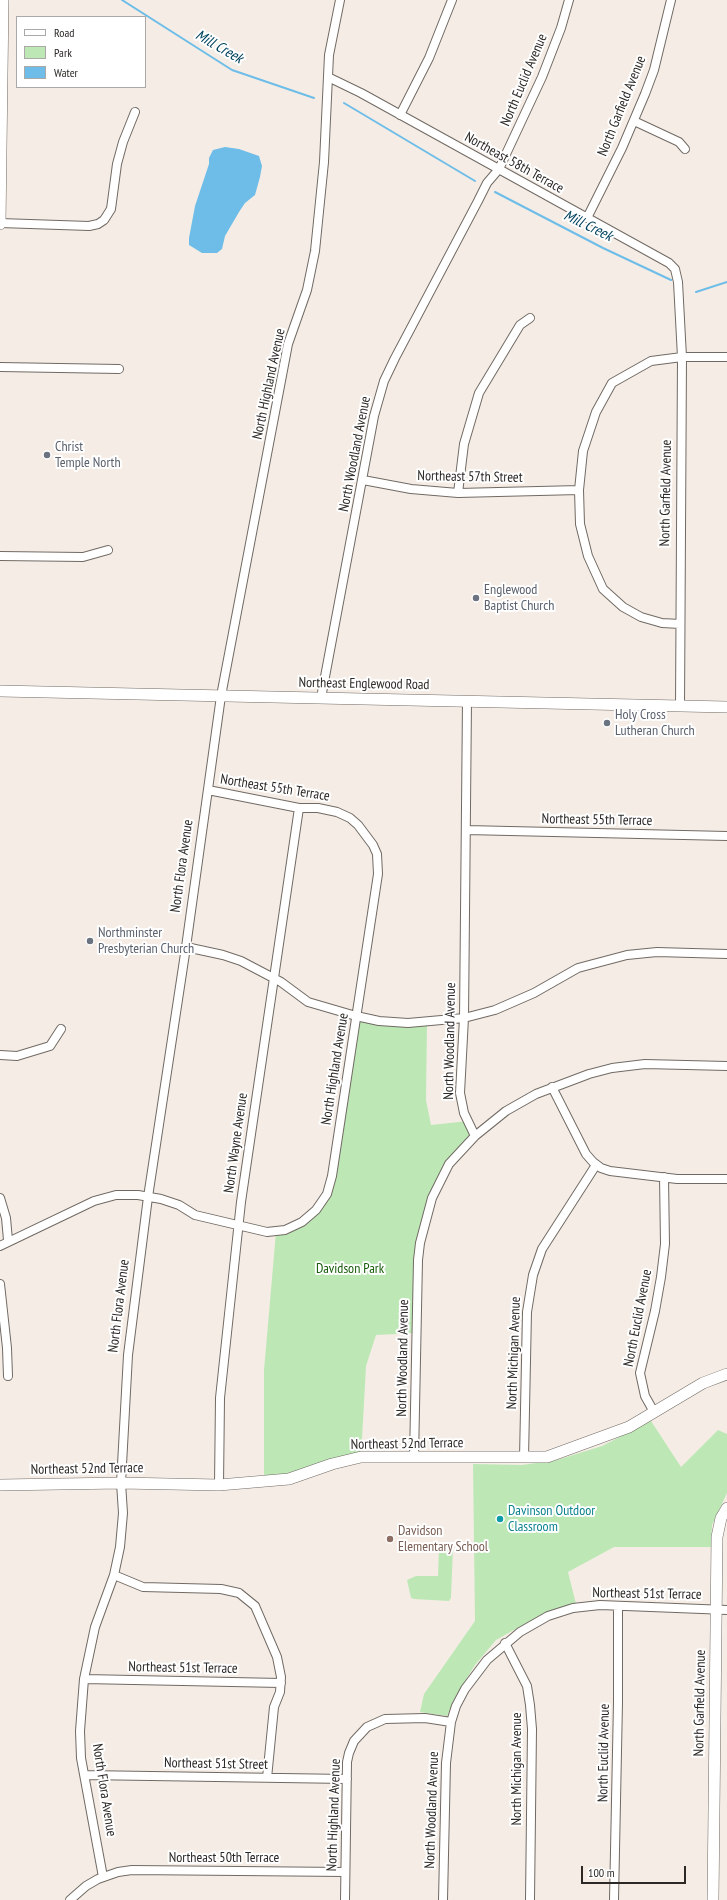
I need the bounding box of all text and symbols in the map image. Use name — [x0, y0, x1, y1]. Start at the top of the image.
legend — [16, 16, 146, 88]
text: Road — [54, 25, 74, 40]
water label: Mill Creek — [192, 26, 246, 68]
street label: North Euclid Avenue — [497, 31, 551, 129]
text: Park — [54, 45, 72, 60]
street label: North Garfield Avenue — [594, 53, 650, 159]
text: Water — [54, 65, 78, 80]
street label: Northeast 58th Terrace — [462, 129, 566, 197]
water label: Mill Creek — [561, 207, 615, 245]
street label: North Highland Avenue — [249, 327, 289, 441]
street label: North Woodland Avenue — [336, 395, 374, 513]
place label: Christ Temple North — [55, 439, 121, 472]
street label: North Garfield Avenue — [657, 440, 675, 546]
marker: Christ Temple North — [42, 450, 52, 460]
street label: Northeast 57th Street — [417, 468, 523, 486]
place label: Englewood Baptist Church — [484, 582, 554, 614]
marker: Englewood Baptist Church — [471, 593, 481, 603]
street label: Northeast Englewood Road — [298, 674, 430, 694]
place label: Holy Cross Lutheran Church — [615, 707, 695, 740]
marker: Holy Cross Lutheran Church — [602, 718, 612, 728]
street label: Northeast 55th Terrace — [219, 771, 331, 805]
street label: Northeast 55th Terrace — [542, 811, 652, 829]
street label: North Flora Avenue — [167, 818, 197, 914]
place label: Northminster Presbyterian Church — [98, 925, 194, 958]
marker: Northminster Presbyterian Church — [85, 936, 95, 946]
street label: North Woodland Avenue — [441, 982, 459, 1100]
street label: North Highland Avenue — [318, 1012, 352, 1126]
street label: North Wayne Avenue — [221, 1092, 251, 1194]
street label: North Flora Avenue — [105, 1259, 133, 1353]
park label: Davidson Park — [316, 1261, 384, 1277]
street label: North Euclid Avenue — [620, 1268, 656, 1368]
street label: North Michigan Avenue — [504, 1296, 524, 1410]
street label: North Woodland Avenue — [394, 1299, 412, 1417]
street label: Northeast 52nd Terrace — [350, 1435, 464, 1453]
street label: Northeast 52nd Terrace — [30, 1460, 144, 1478]
place label: Davinson Outdoor Classroom — [508, 1503, 595, 1536]
marker: Davinson Outdoor Classroom — [495, 1514, 505, 1524]
place label: Davidson Elementary School — [398, 1523, 488, 1556]
marker: Davidson Elementary School — [385, 1534, 395, 1544]
street label: Northeast 51st Terrace — [592, 1585, 702, 1603]
street label: North Garfield Avenue — [691, 1650, 709, 1756]
street label: Northeast 51st Terrace — [128, 1659, 238, 1677]
street label: North Euclid Avenue — [595, 1704, 613, 1802]
street label: North Michigan Avenue — [509, 1712, 525, 1826]
street label: North Flora Avenue — [88, 1742, 120, 1838]
street label: North Woodland Avenue — [422, 1751, 442, 1869]
street label: Northeast 51st Street — [164, 1755, 268, 1773]
street label: North Highland Avenue — [324, 1758, 344, 1872]
street label: Northeast 50th Terrace — [169, 1850, 279, 1866]
scale bar — [583, 1858, 688, 1884]
text: 100 m — [588, 1865, 615, 1880]

